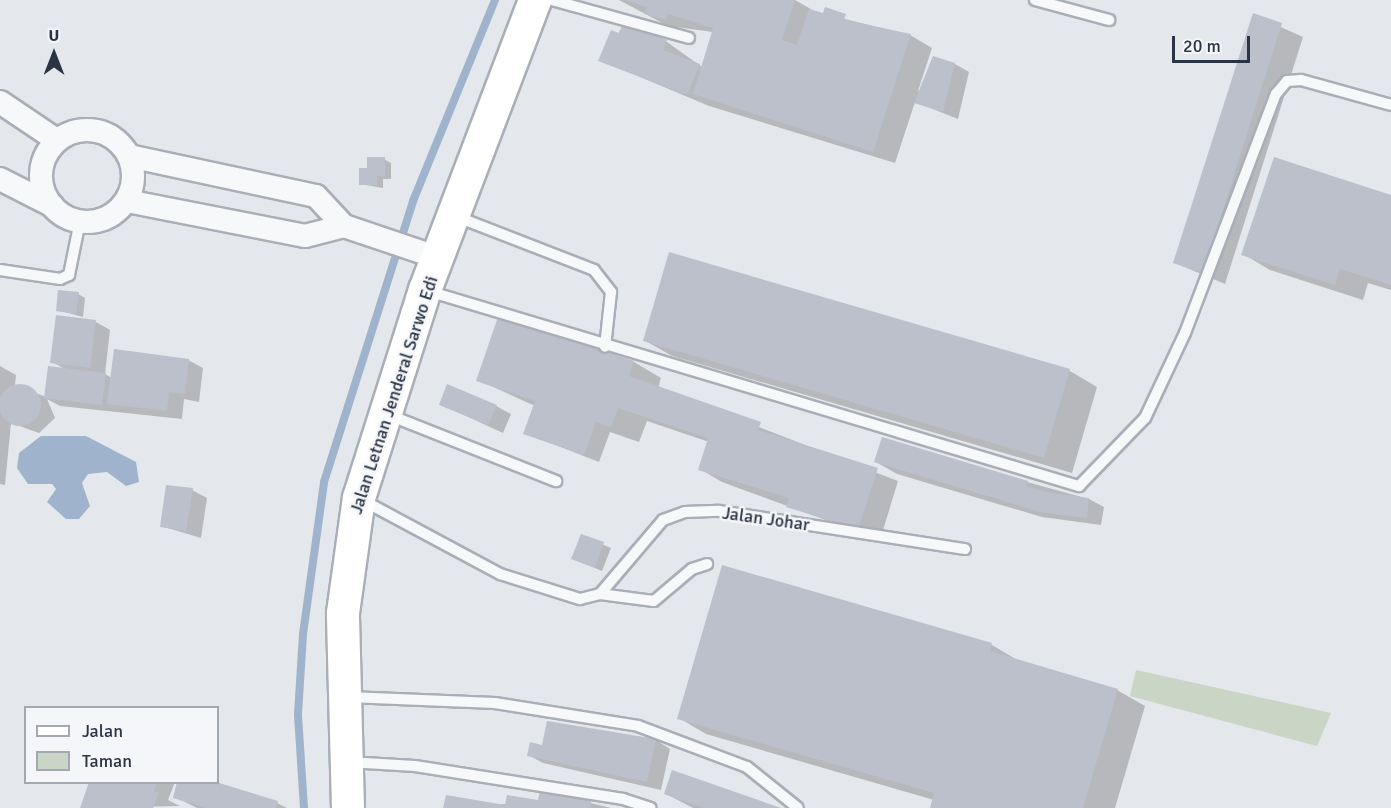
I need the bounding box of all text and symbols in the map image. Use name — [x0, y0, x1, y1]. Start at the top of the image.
north arrow — [24, 24, 84, 84]
scale bar — [1175, 24, 1253, 62]
text: U — [49, 26, 59, 46]
text: 20 m — [1183, 35, 1221, 57]
street label: Jalan Letnan Jenderal Sarwo Edi — [345, 273, 443, 517]
street label: Jalan Johar — [721, 502, 811, 536]
legend — [24, 706, 219, 784]
text: Jalan — [82, 720, 123, 742]
text: Taman — [82, 750, 132, 772]

